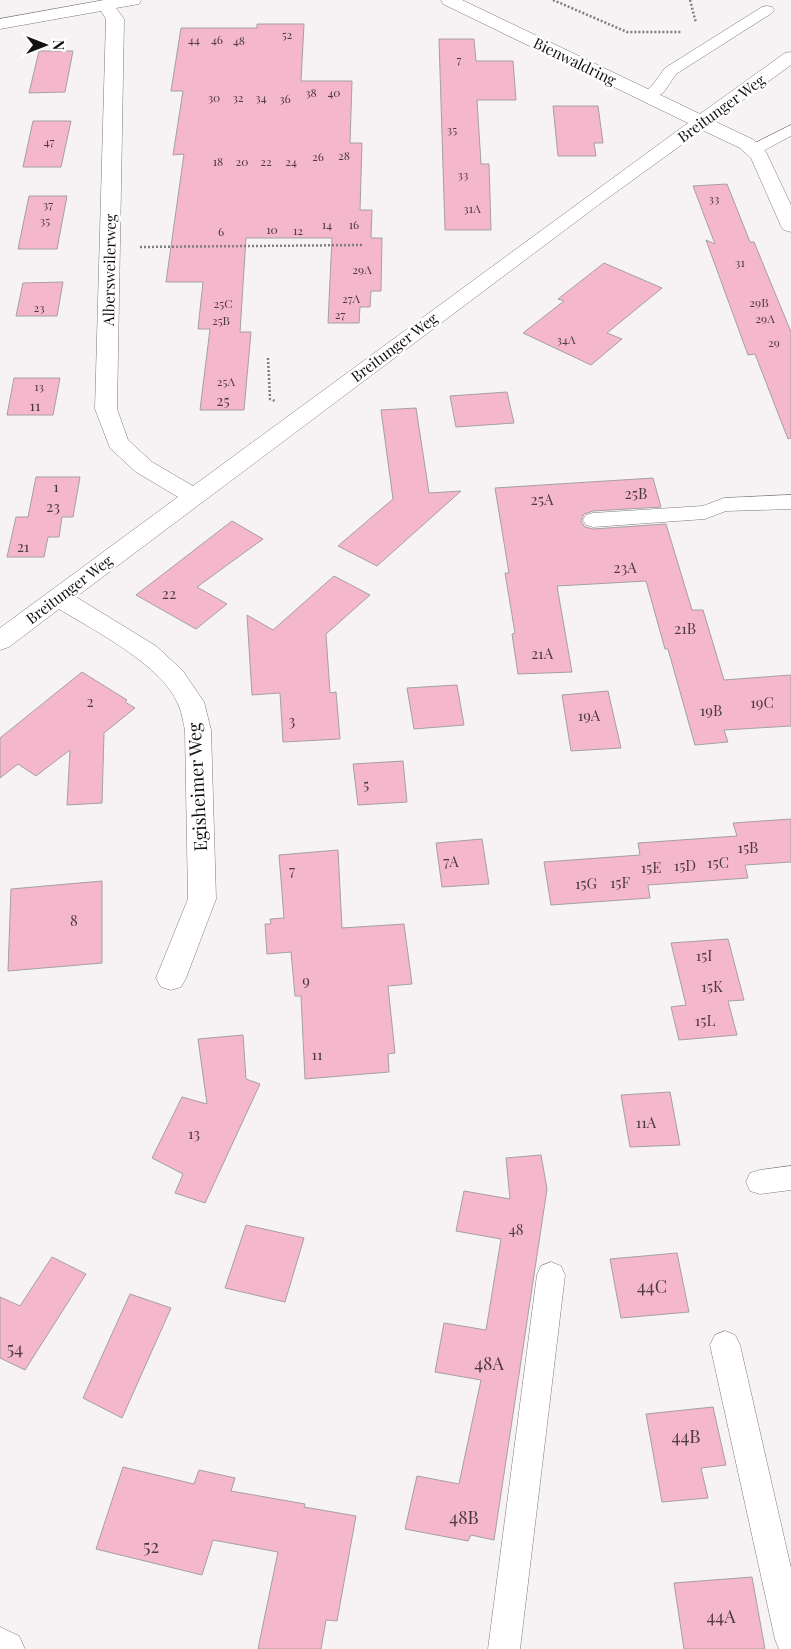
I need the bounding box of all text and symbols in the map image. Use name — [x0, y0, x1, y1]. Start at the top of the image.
north arrow — [20, 20, 70, 70]
house number: 52 — [282, 26, 293, 42]
house number: 44 — [188, 31, 200, 47]
house number: 46 — [211, 31, 223, 47]
house number: 48 — [233, 32, 245, 48]
street label: Bienwaldring — [530, 32, 620, 90]
text: N — [49, 40, 68, 50]
house number: 7 — [457, 51, 462, 67]
street label: Breitunger Weg — [673, 69, 769, 147]
house number: 38 — [305, 84, 317, 100]
house number: 40 — [327, 84, 341, 100]
house number: 30 — [208, 89, 220, 105]
house number: 32 — [232, 89, 244, 105]
house number: 34 — [255, 89, 267, 105]
house number: 36 — [279, 90, 291, 106]
house number: 35 — [447, 121, 457, 137]
house number: 47 — [44, 133, 54, 149]
house number: 28 — [338, 147, 350, 163]
house number: 26 — [312, 148, 324, 164]
house number: 18 — [213, 153, 223, 169]
house number: 20 — [236, 153, 248, 169]
house number: 22 — [260, 153, 272, 169]
house number: 24 — [285, 153, 297, 169]
house number: 33 — [458, 166, 468, 182]
house number: 33 — [709, 190, 719, 206]
house number: 37 — [43, 196, 53, 212]
house number: 31A — [463, 200, 481, 216]
house number: 35 — [40, 212, 50, 228]
street label: Albersweilerweg — [98, 214, 120, 327]
house number: 14 — [322, 216, 332, 232]
house number: 16 — [349, 216, 359, 232]
house number: 10 — [266, 221, 278, 237]
house number: 12 — [293, 222, 303, 238]
house number: 6 — [218, 223, 224, 239]
house number: 31 — [735, 254, 745, 270]
house number: 29A — [352, 261, 372, 277]
house number: 27A — [342, 290, 361, 306]
house number: 29B — [749, 294, 769, 310]
house number: 25C — [214, 295, 232, 311]
house number: 23 — [33, 299, 45, 315]
house number: 27 — [335, 306, 345, 322]
street label: Breitunger Weg — [347, 308, 441, 386]
house number: 29A — [755, 310, 775, 326]
house number: 25B — [212, 312, 230, 328]
house number: 34A — [557, 331, 576, 347]
house number: 29 — [768, 334, 780, 350]
house number: 25A — [217, 373, 236, 389]
house number: 13 — [34, 378, 44, 394]
house number: 25 — [216, 390, 230, 410]
house number: 11 — [29, 395, 41, 415]
house number: 1 — [53, 476, 59, 496]
house number: 25B — [625, 483, 647, 503]
house number: 25A — [531, 489, 554, 509]
house number: 23 — [46, 496, 60, 516]
house number: 21 — [17, 536, 30, 556]
street label: Breitunger Weg — [22, 550, 116, 628]
house number: 23A — [613, 557, 637, 577]
house number: 22 — [162, 583, 176, 603]
house number: 21B — [674, 618, 696, 638]
house number: 21A — [531, 643, 554, 663]
house number: 2 — [86, 691, 94, 711]
house number: 19C — [750, 692, 774, 712]
house number: 19B — [700, 700, 722, 720]
house number: 19A — [578, 705, 601, 725]
house number: 3 — [289, 710, 296, 730]
street label: Egisheimer Weg — [182, 721, 212, 852]
house number: 5 — [363, 774, 369, 794]
house number: 15B — [738, 837, 758, 857]
house number: 7A — [443, 851, 459, 871]
house number: 15C — [707, 852, 729, 872]
house number: 15D — [674, 855, 696, 875]
house number: 15E — [641, 857, 661, 877]
house number: 7 — [289, 860, 295, 880]
house number: 15F — [610, 872, 631, 892]
house number: 15G — [575, 873, 598, 893]
house number: 8 — [70, 910, 78, 930]
house number: 15I — [696, 945, 712, 965]
house number: 9 — [302, 970, 310, 990]
house number: 15K — [701, 976, 723, 996]
house number: 15L — [695, 1010, 715, 1030]
house number: 11 — [311, 1044, 323, 1064]
house number: 11A — [636, 1112, 657, 1132]
house number: 13 — [188, 1123, 200, 1143]
house number: 48 — [508, 1219, 524, 1239]
house number: 44C — [637, 1274, 667, 1298]
house number: 54 — [7, 1336, 23, 1360]
house number: 48A — [474, 1351, 504, 1375]
house number: 44B — [672, 1424, 701, 1448]
house number: 48B — [449, 1505, 479, 1529]
house number: 52 — [143, 1534, 159, 1558]
house number: 44A — [706, 1604, 736, 1628]

